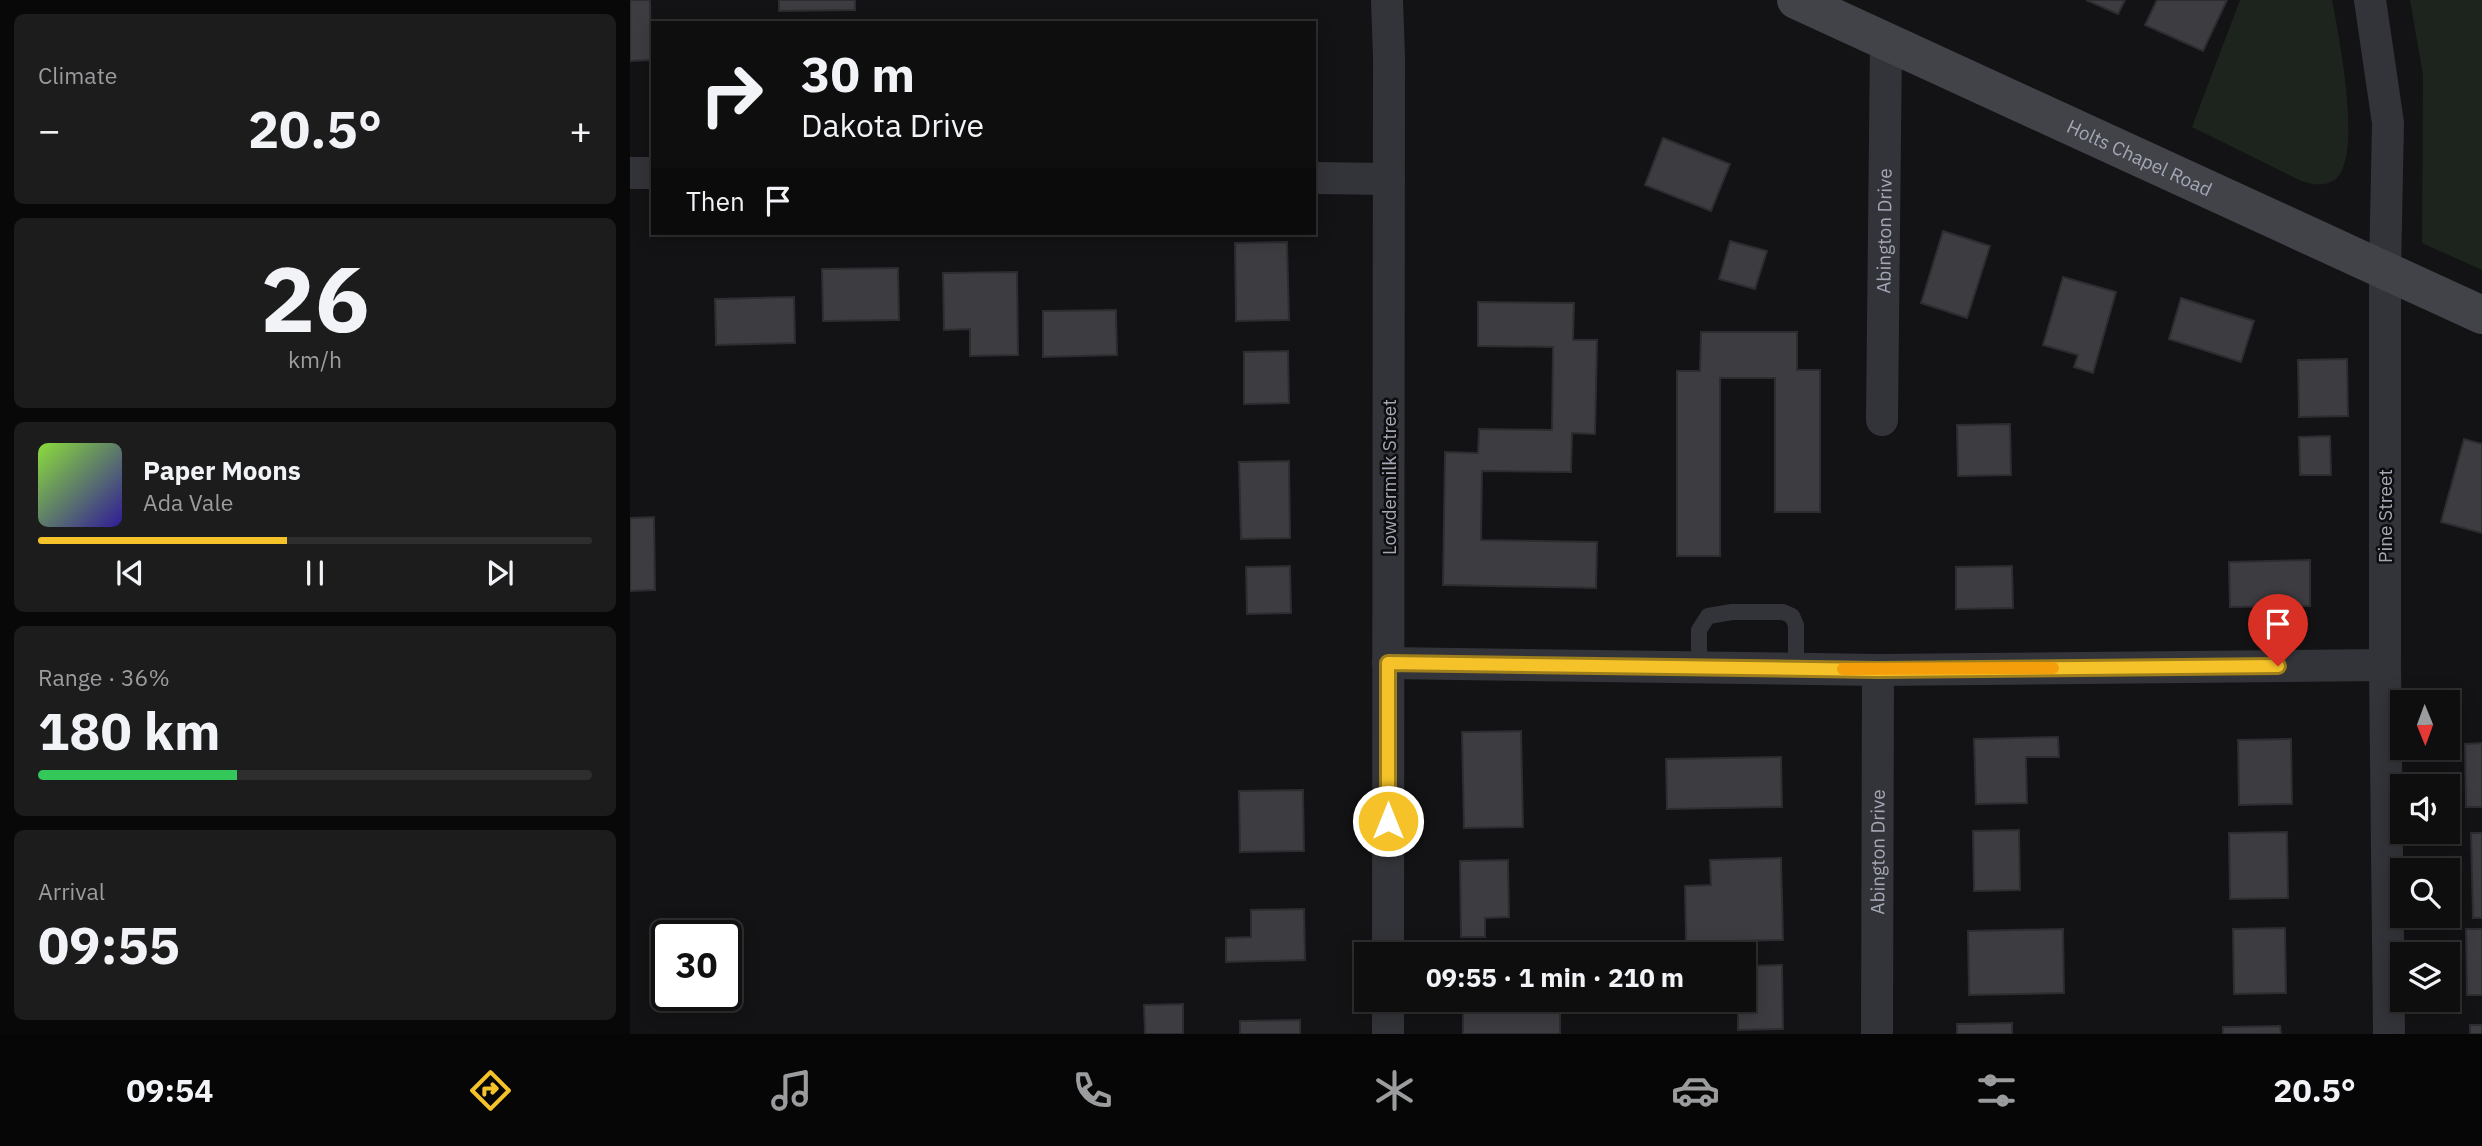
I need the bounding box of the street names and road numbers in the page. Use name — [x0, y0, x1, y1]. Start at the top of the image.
street label: Holts Chapel Road — [2063, 114, 2216, 201]
street label: Abington Drive — [1871, 168, 1897, 294]
street label: Lowdermilk Street — [1377, 399, 1401, 555]
street label: Pine Street — [2373, 469, 2397, 563]
street label: Abington Drive — [1865, 789, 1890, 915]

